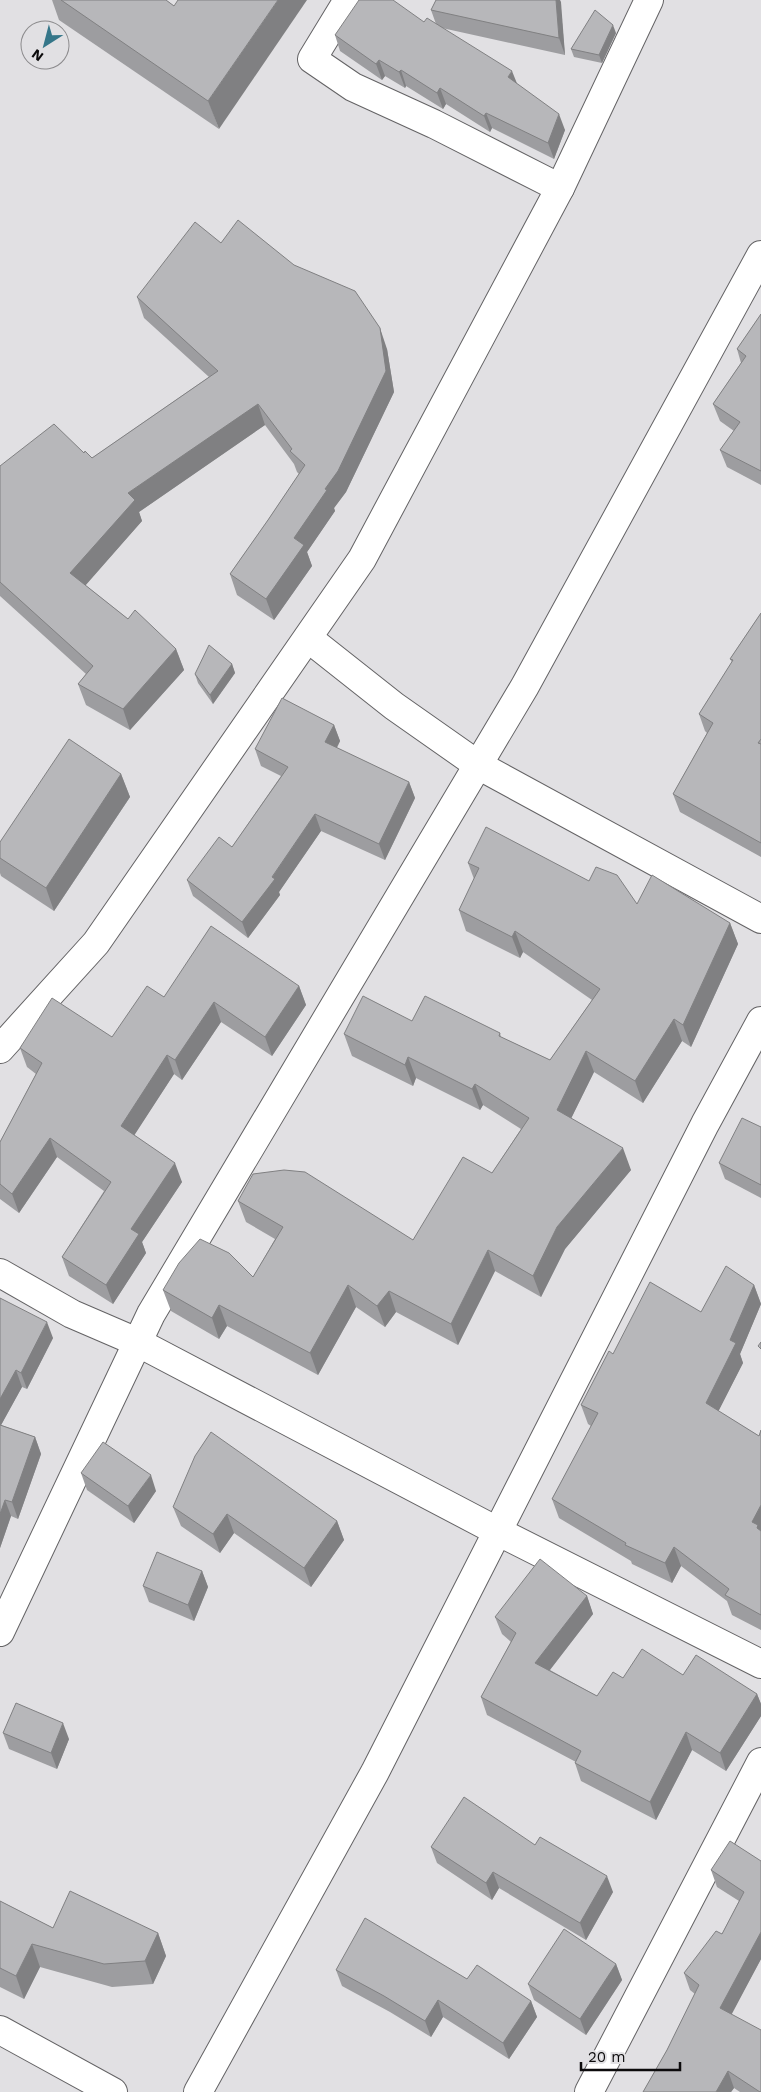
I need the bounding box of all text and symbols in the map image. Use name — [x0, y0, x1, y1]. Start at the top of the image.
north arrow — [20, 20, 70, 70]
text: N — [28, 46, 46, 65]
scale bar — [581, 2040, 680, 2072]
text: 20 m — [588, 2048, 626, 2066]

